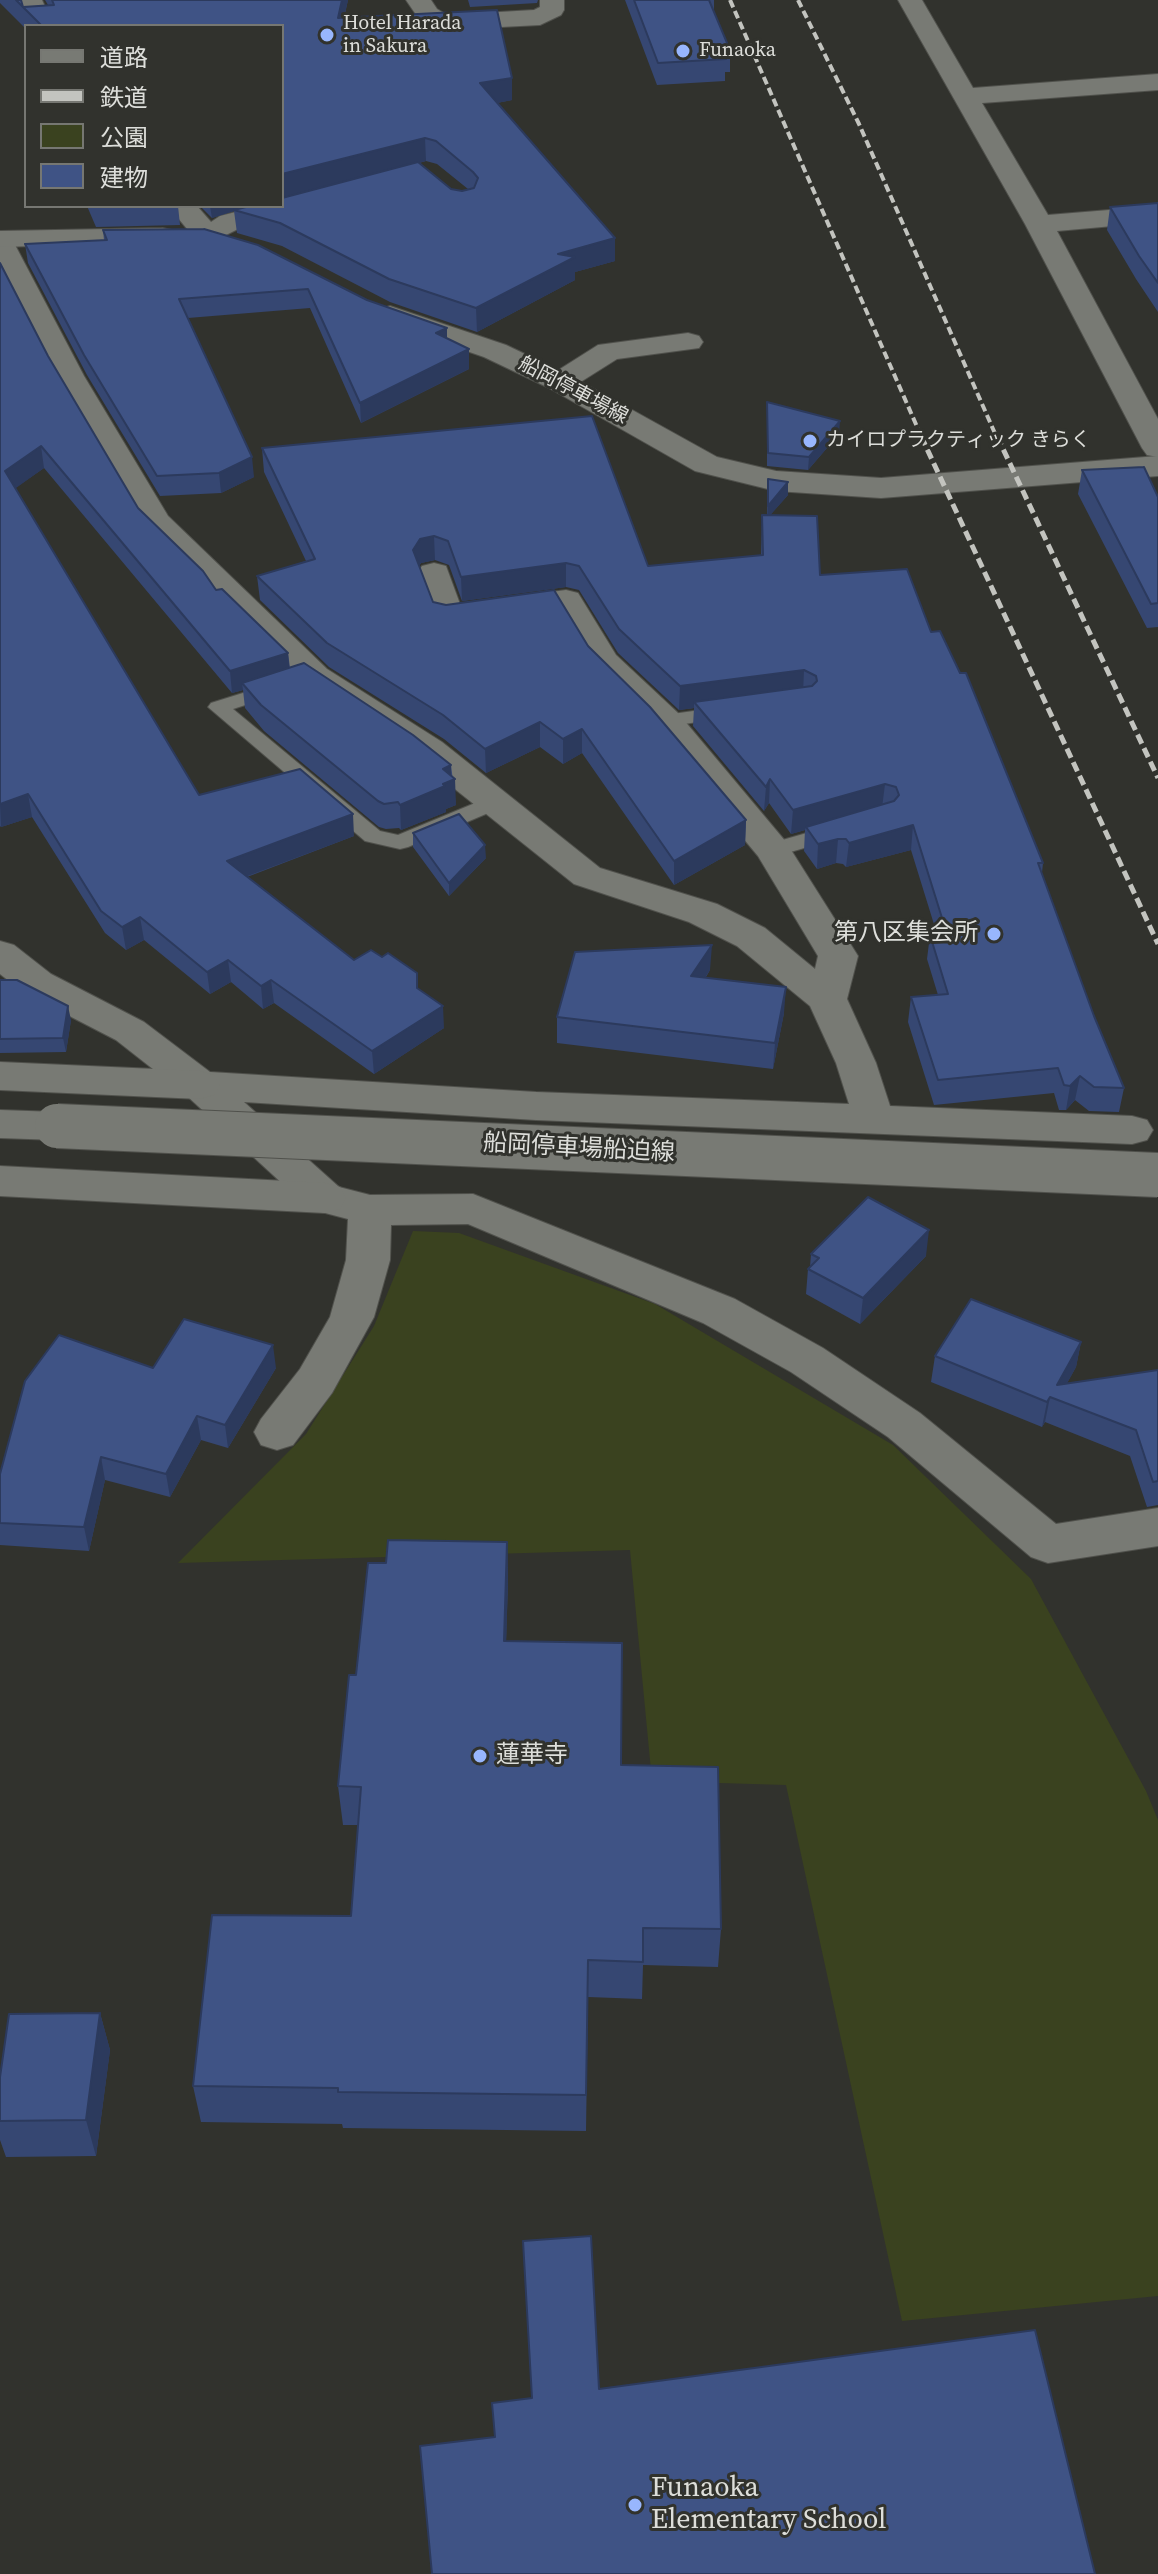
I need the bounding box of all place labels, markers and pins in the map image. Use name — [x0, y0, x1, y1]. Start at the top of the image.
place label: Hotel Harada in Sakura — [343, 12, 461, 59]
marker: Hotel Harada in Sakura — [318, 26, 336, 44]
place label: Funaoka — [699, 39, 776, 63]
marker: Funaoka — [674, 42, 692, 60]
place label: カイロプラクティック きらく — [826, 429, 1091, 453]
marker: カイロプラクティック きらく — [801, 432, 819, 450]
place label: 第八区集会所 — [834, 920, 978, 948]
marker: 第八区集会所 — [985, 925, 1003, 943]
place label: 蓮華寺 — [496, 1742, 568, 1770]
marker: 蓮華寺 — [471, 1747, 489, 1765]
place label: Funaoka Elementary School — [651, 2472, 886, 2538]
marker: Funaoka Elementary School — [626, 2496, 644, 2514]

